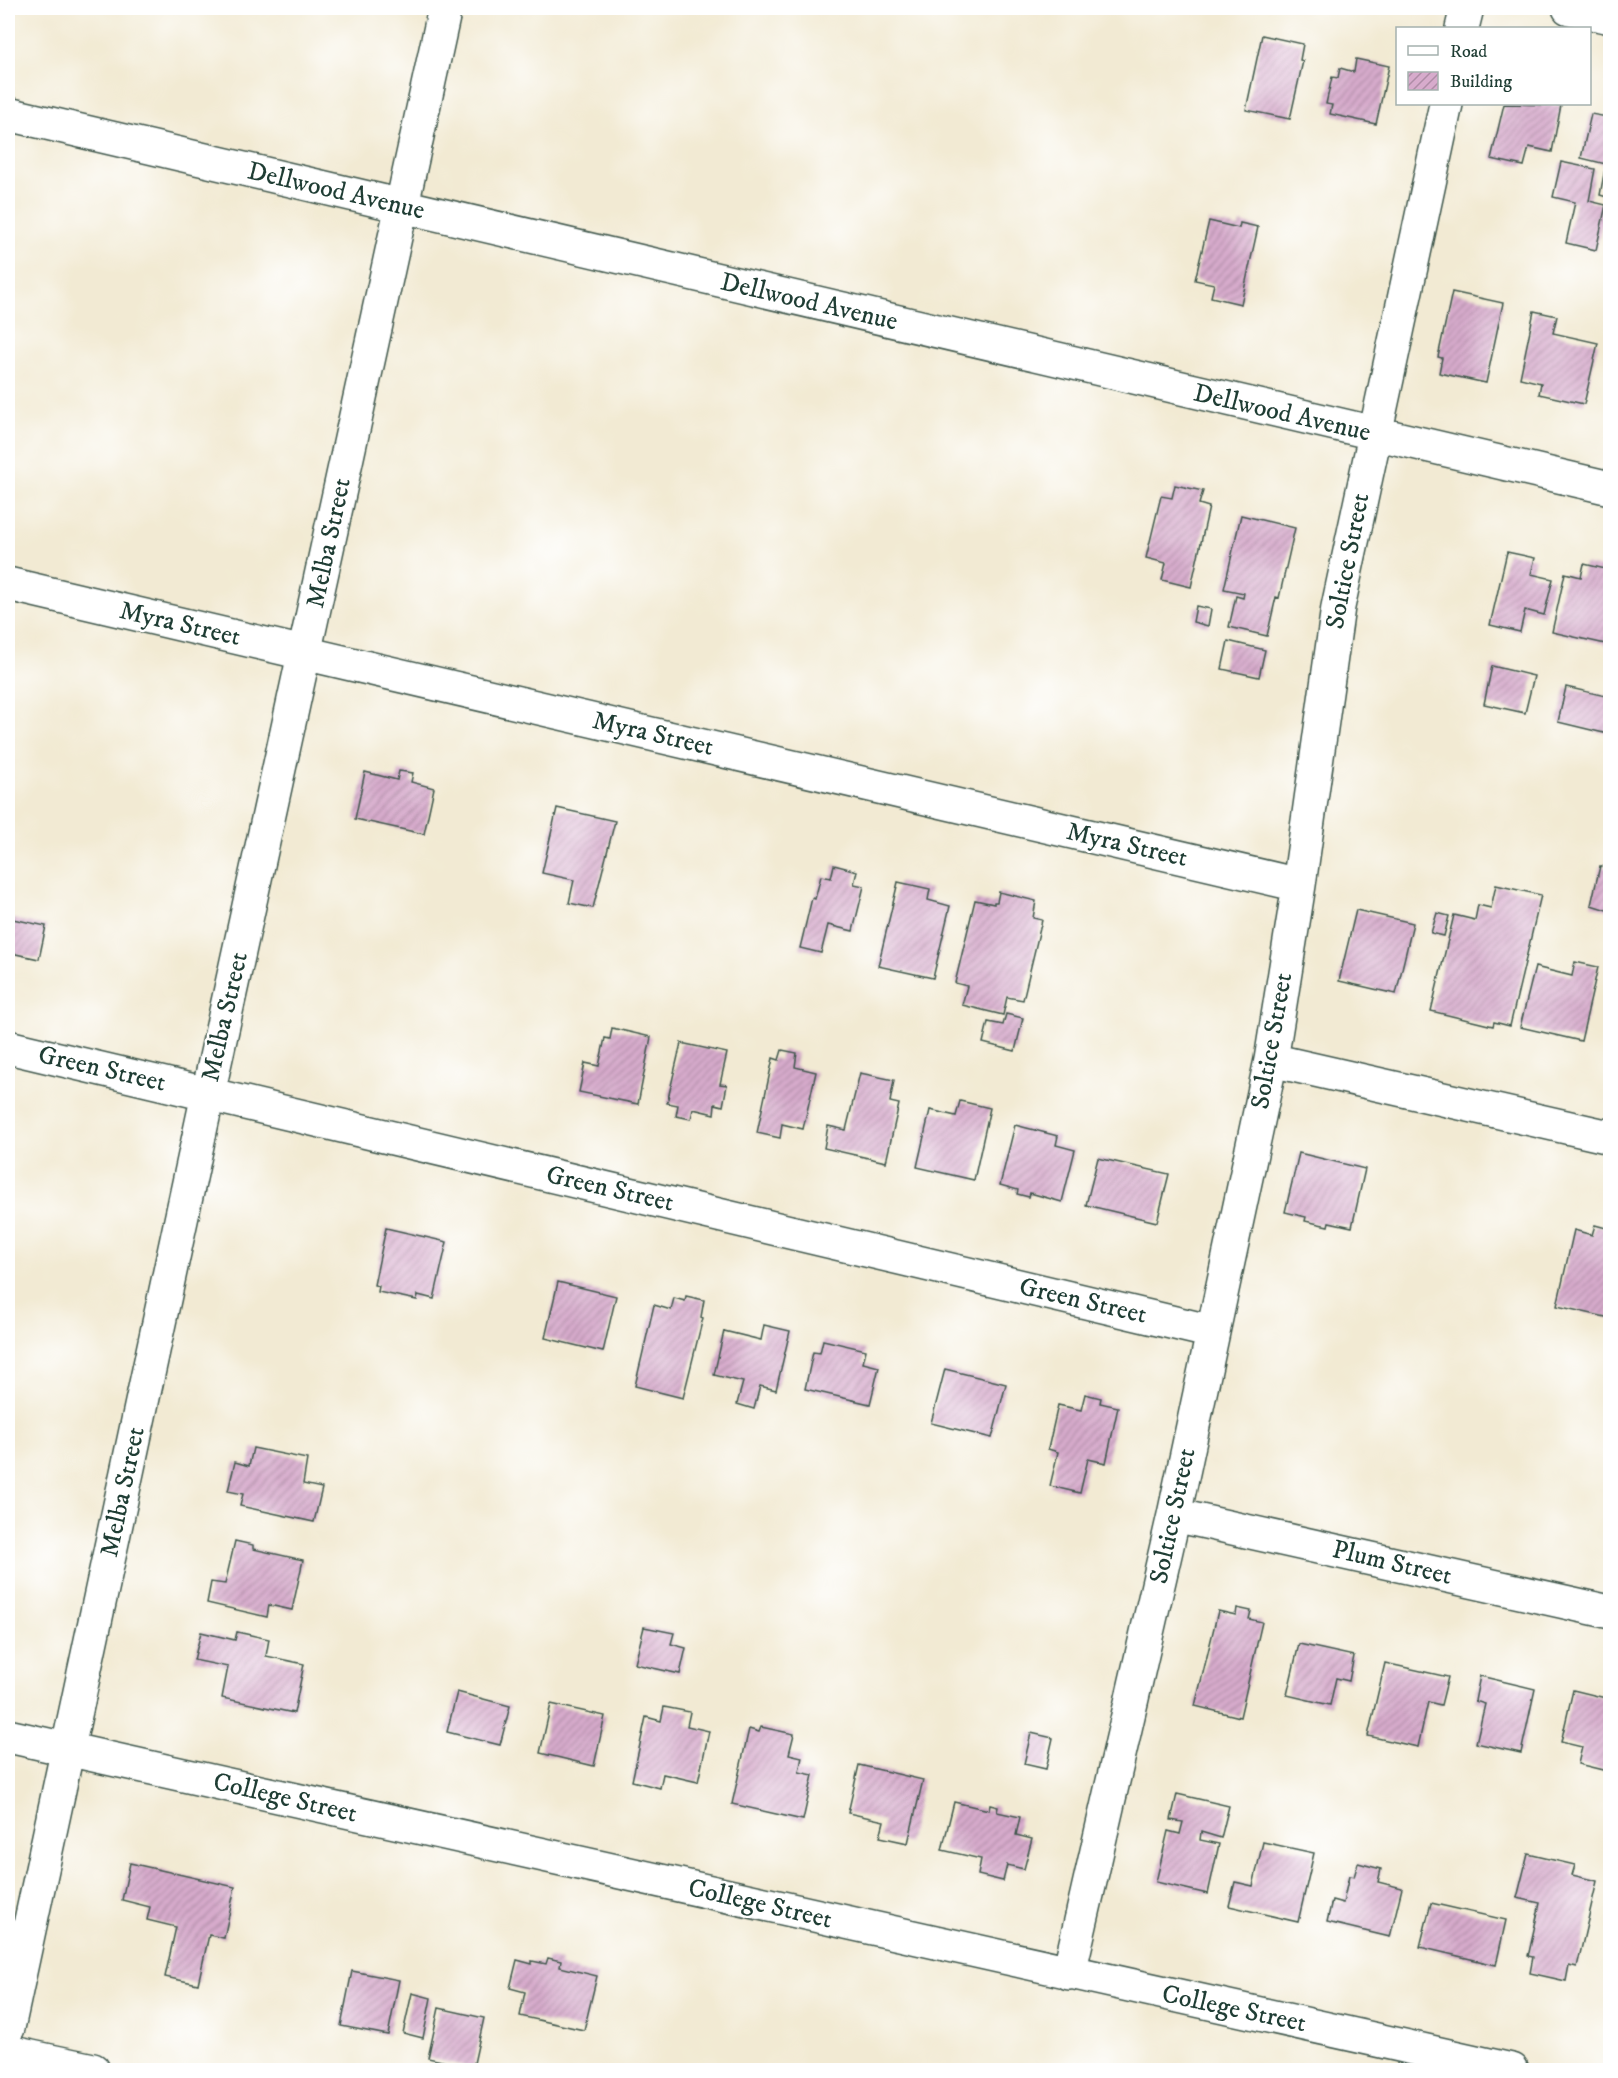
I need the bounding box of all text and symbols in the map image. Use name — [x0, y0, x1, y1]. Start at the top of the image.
legend — [1396, 27, 1591, 105]
text: Road — [1450, 41, 1487, 63]
text: Building — [1450, 71, 1512, 93]
street label: Dellwood Avenue — [244, 155, 428, 227]
street label: Dellwood Avenue — [717, 266, 901, 338]
street label: Dellwood Avenue — [1190, 377, 1374, 449]
street label: Melba Street — [299, 475, 359, 611]
street label: Soltice Street — [1319, 490, 1377, 632]
street label: Myra Street — [116, 594, 244, 654]
street label: Myra Street — [589, 704, 717, 764]
street label: Myra Street — [1063, 815, 1191, 875]
street label: Melba Street — [194, 949, 256, 1085]
street label: Soltice Street — [1244, 970, 1300, 1112]
street label: Green Street — [35, 1038, 169, 1100]
street label: Green Street — [543, 1158, 677, 1220]
street label: Green Street — [1016, 1270, 1150, 1332]
street label: Melba Street — [93, 1424, 153, 1560]
street label: Soltice Street — [1143, 1445, 1203, 1587]
street label: Plum Street — [1329, 1533, 1455, 1593]
street label: College Street — [210, 1765, 360, 1831]
street label: College Street — [685, 1871, 835, 1937]
street label: College Street — [1159, 1978, 1309, 2040]

